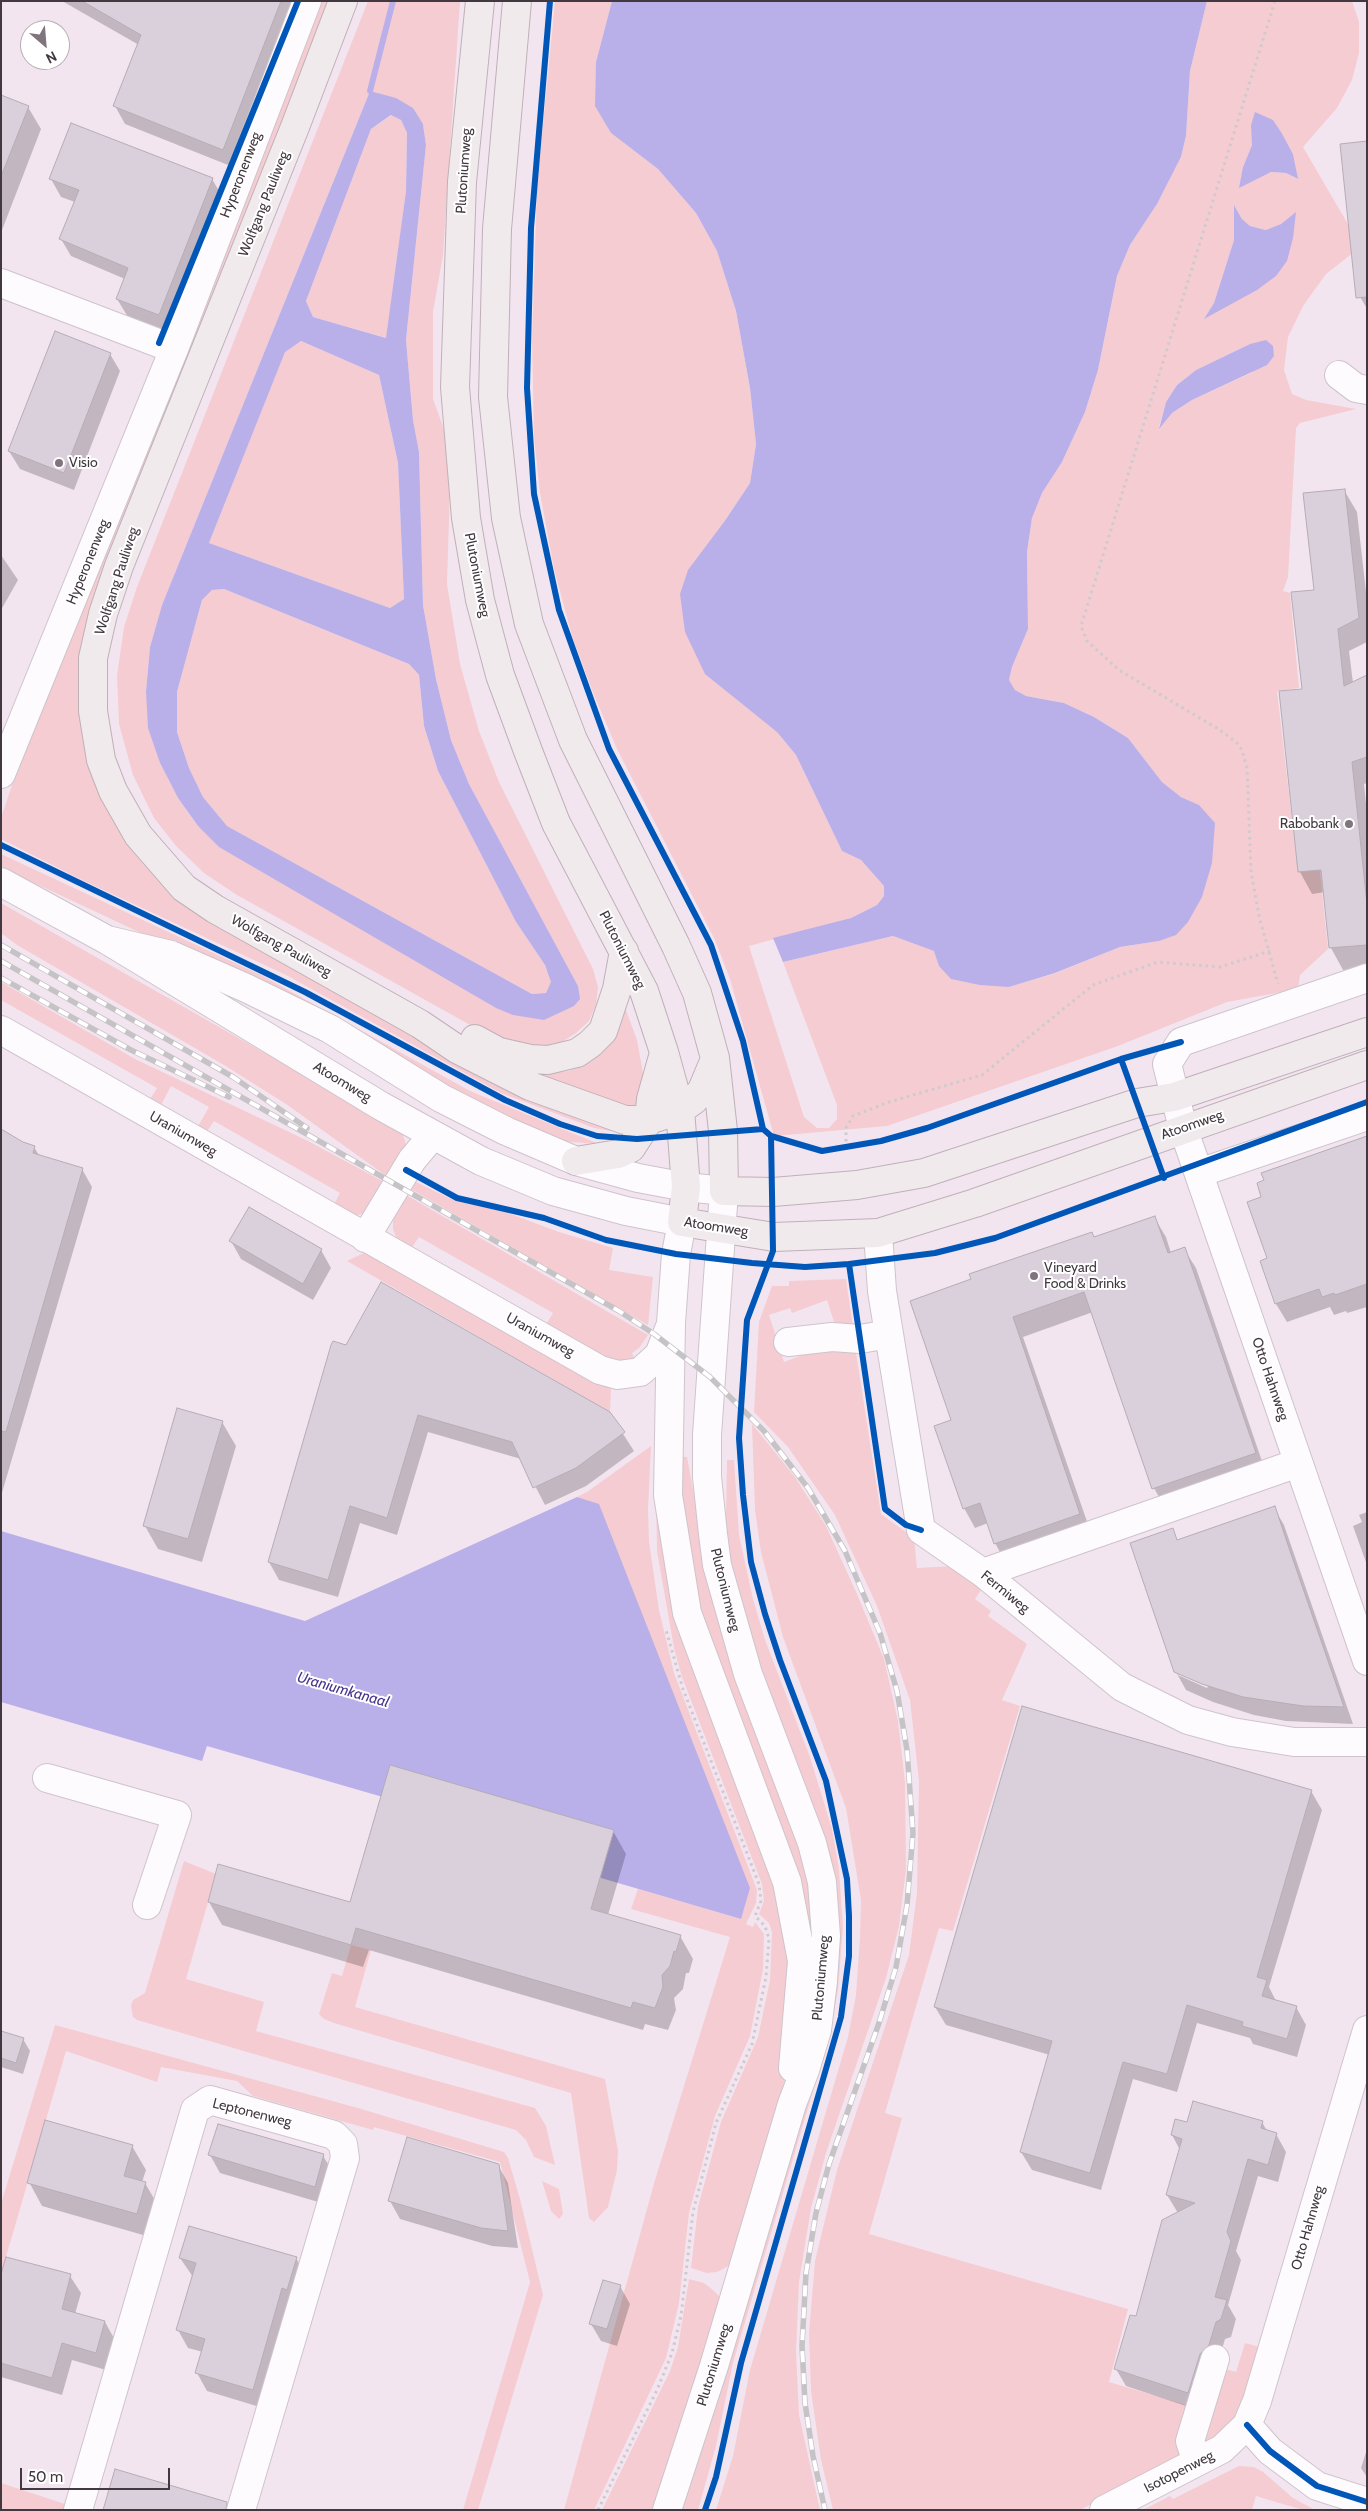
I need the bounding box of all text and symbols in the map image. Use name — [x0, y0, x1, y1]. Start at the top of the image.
north arrow — [20, 20, 70, 70]
text: N — [43, 47, 60, 68]
street label: Plutoniumweg — [453, 128, 475, 214]
street label: Hyperonenweg — [217, 130, 265, 220]
street label: Wolfgang Pauliweg — [235, 149, 293, 259]
place label: Visio — [69, 455, 98, 471]
marker: Visio — [53, 457, 65, 469]
street label: Hyperonenweg — [63, 517, 113, 607]
street label: Wolfgang Pauliweg — [92, 525, 142, 637]
street label: Plutoniumweg — [461, 531, 493, 619]
place label: Rabobank — [1280, 816, 1339, 832]
marker: Rabobank — [1343, 818, 1355, 830]
street label: Plutoniumweg — [595, 908, 649, 992]
street label: Wolfgang Pauliweg — [228, 911, 334, 981]
street label: Atoomweg — [310, 1058, 374, 1106]
street label: Atoomweg — [1159, 1107, 1225, 1143]
street label: Uraniumweg — [146, 1108, 220, 1160]
street label: Atoomweg — [683, 1214, 749, 1240]
place label: Vineyard Food & Drinks — [1044, 1260, 1126, 1292]
marker: Vineyard Food & Drinks — [1028, 1270, 1040, 1282]
street label: Uraniumweg — [503, 1309, 577, 1361]
street label: Otto Hahnweg — [1248, 1335, 1292, 1423]
street label: Plutoniumweg — [707, 1547, 743, 1633]
street label: Fermiweg — [977, 1567, 1033, 1617]
water label: Uraniumkanaal — [295, 1668, 391, 1712]
street label: Plutoniumweg — [809, 1935, 833, 2021]
street label: Leptonenweg — [211, 2095, 293, 2131]
street label: Otto Hahnweg — [1288, 2184, 1328, 2272]
street label: Plutoniumweg — [693, 2322, 735, 2408]
street label: Isotopenweg — [1141, 2447, 1217, 2497]
scale bar — [22, 2458, 172, 2490]
text: 50 m — [28, 2468, 63, 2486]

